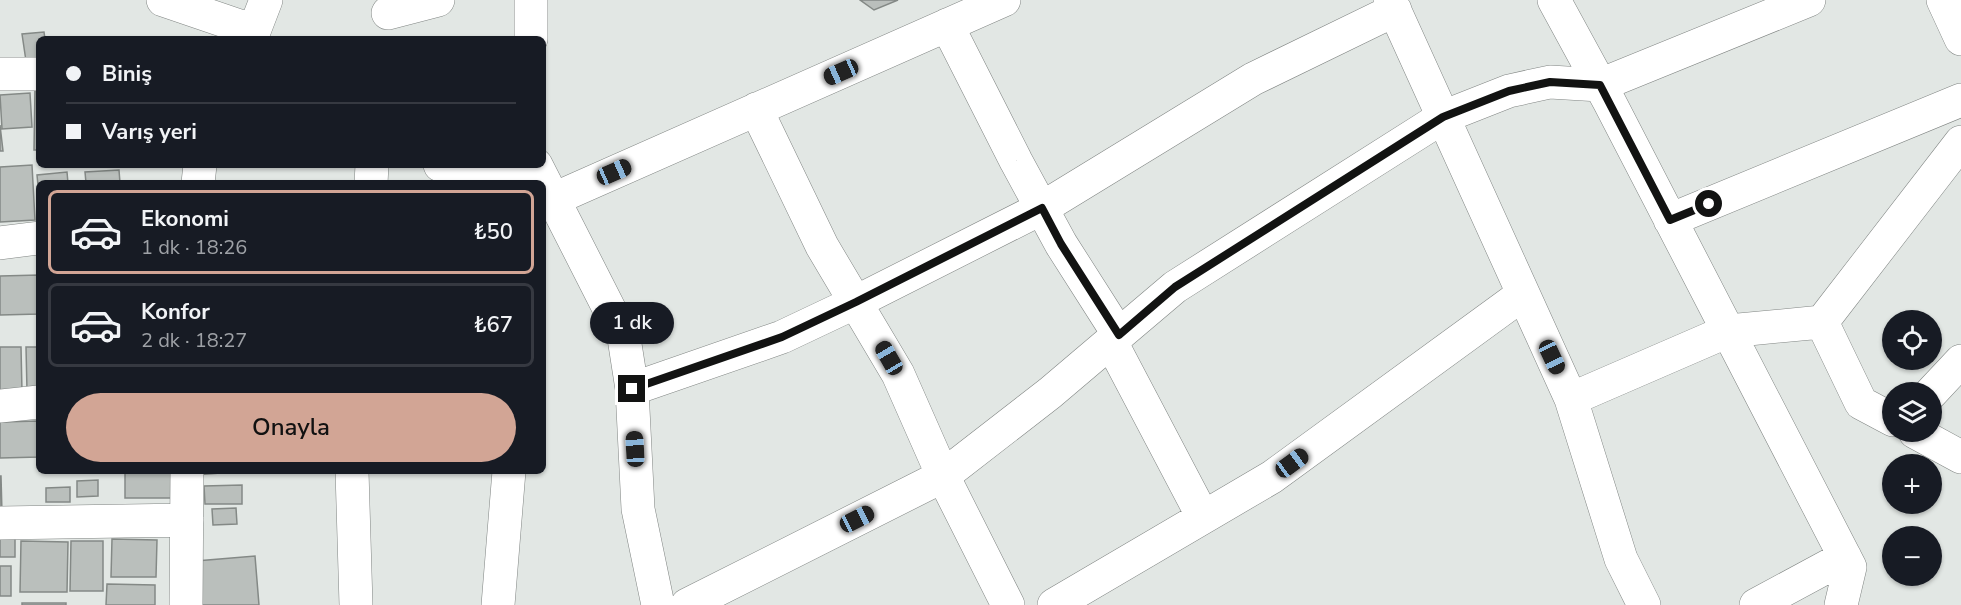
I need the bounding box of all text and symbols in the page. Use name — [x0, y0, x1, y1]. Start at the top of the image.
car — [821, 56, 861, 88]
text: Biniş — [102, 59, 152, 89]
text: Varış yeri — [102, 117, 197, 147]
car — [594, 156, 634, 188]
route start — [1695, 190, 1722, 217]
text: Ekonomi — [141, 204, 229, 234]
icon: car — [69, 205, 123, 259]
text: ₺50 — [473, 217, 513, 247]
text: 1 dk · 18:26 — [141, 234, 247, 261]
text: Konfor — [141, 297, 210, 327]
icon: car — [69, 298, 123, 352]
callout: 1 dk — [590, 302, 674, 344]
text: 1 dk — [612, 309, 652, 336]
text: ₺67 — [473, 310, 513, 340]
map controls — [1882, 310, 1942, 586]
button: locate — [1882, 310, 1942, 370]
text: 2 dk · 18:27 — [141, 327, 247, 354]
car — [1536, 337, 1568, 377]
car — [872, 338, 906, 378]
route end — [618, 375, 645, 402]
button: layers — [1882, 382, 1942, 442]
button: Onayla — [66, 393, 516, 462]
car — [625, 431, 645, 467]
car — [1272, 445, 1312, 481]
button: + — [1882, 454, 1942, 514]
car — [837, 503, 877, 535]
button: − — [1882, 526, 1942, 586]

